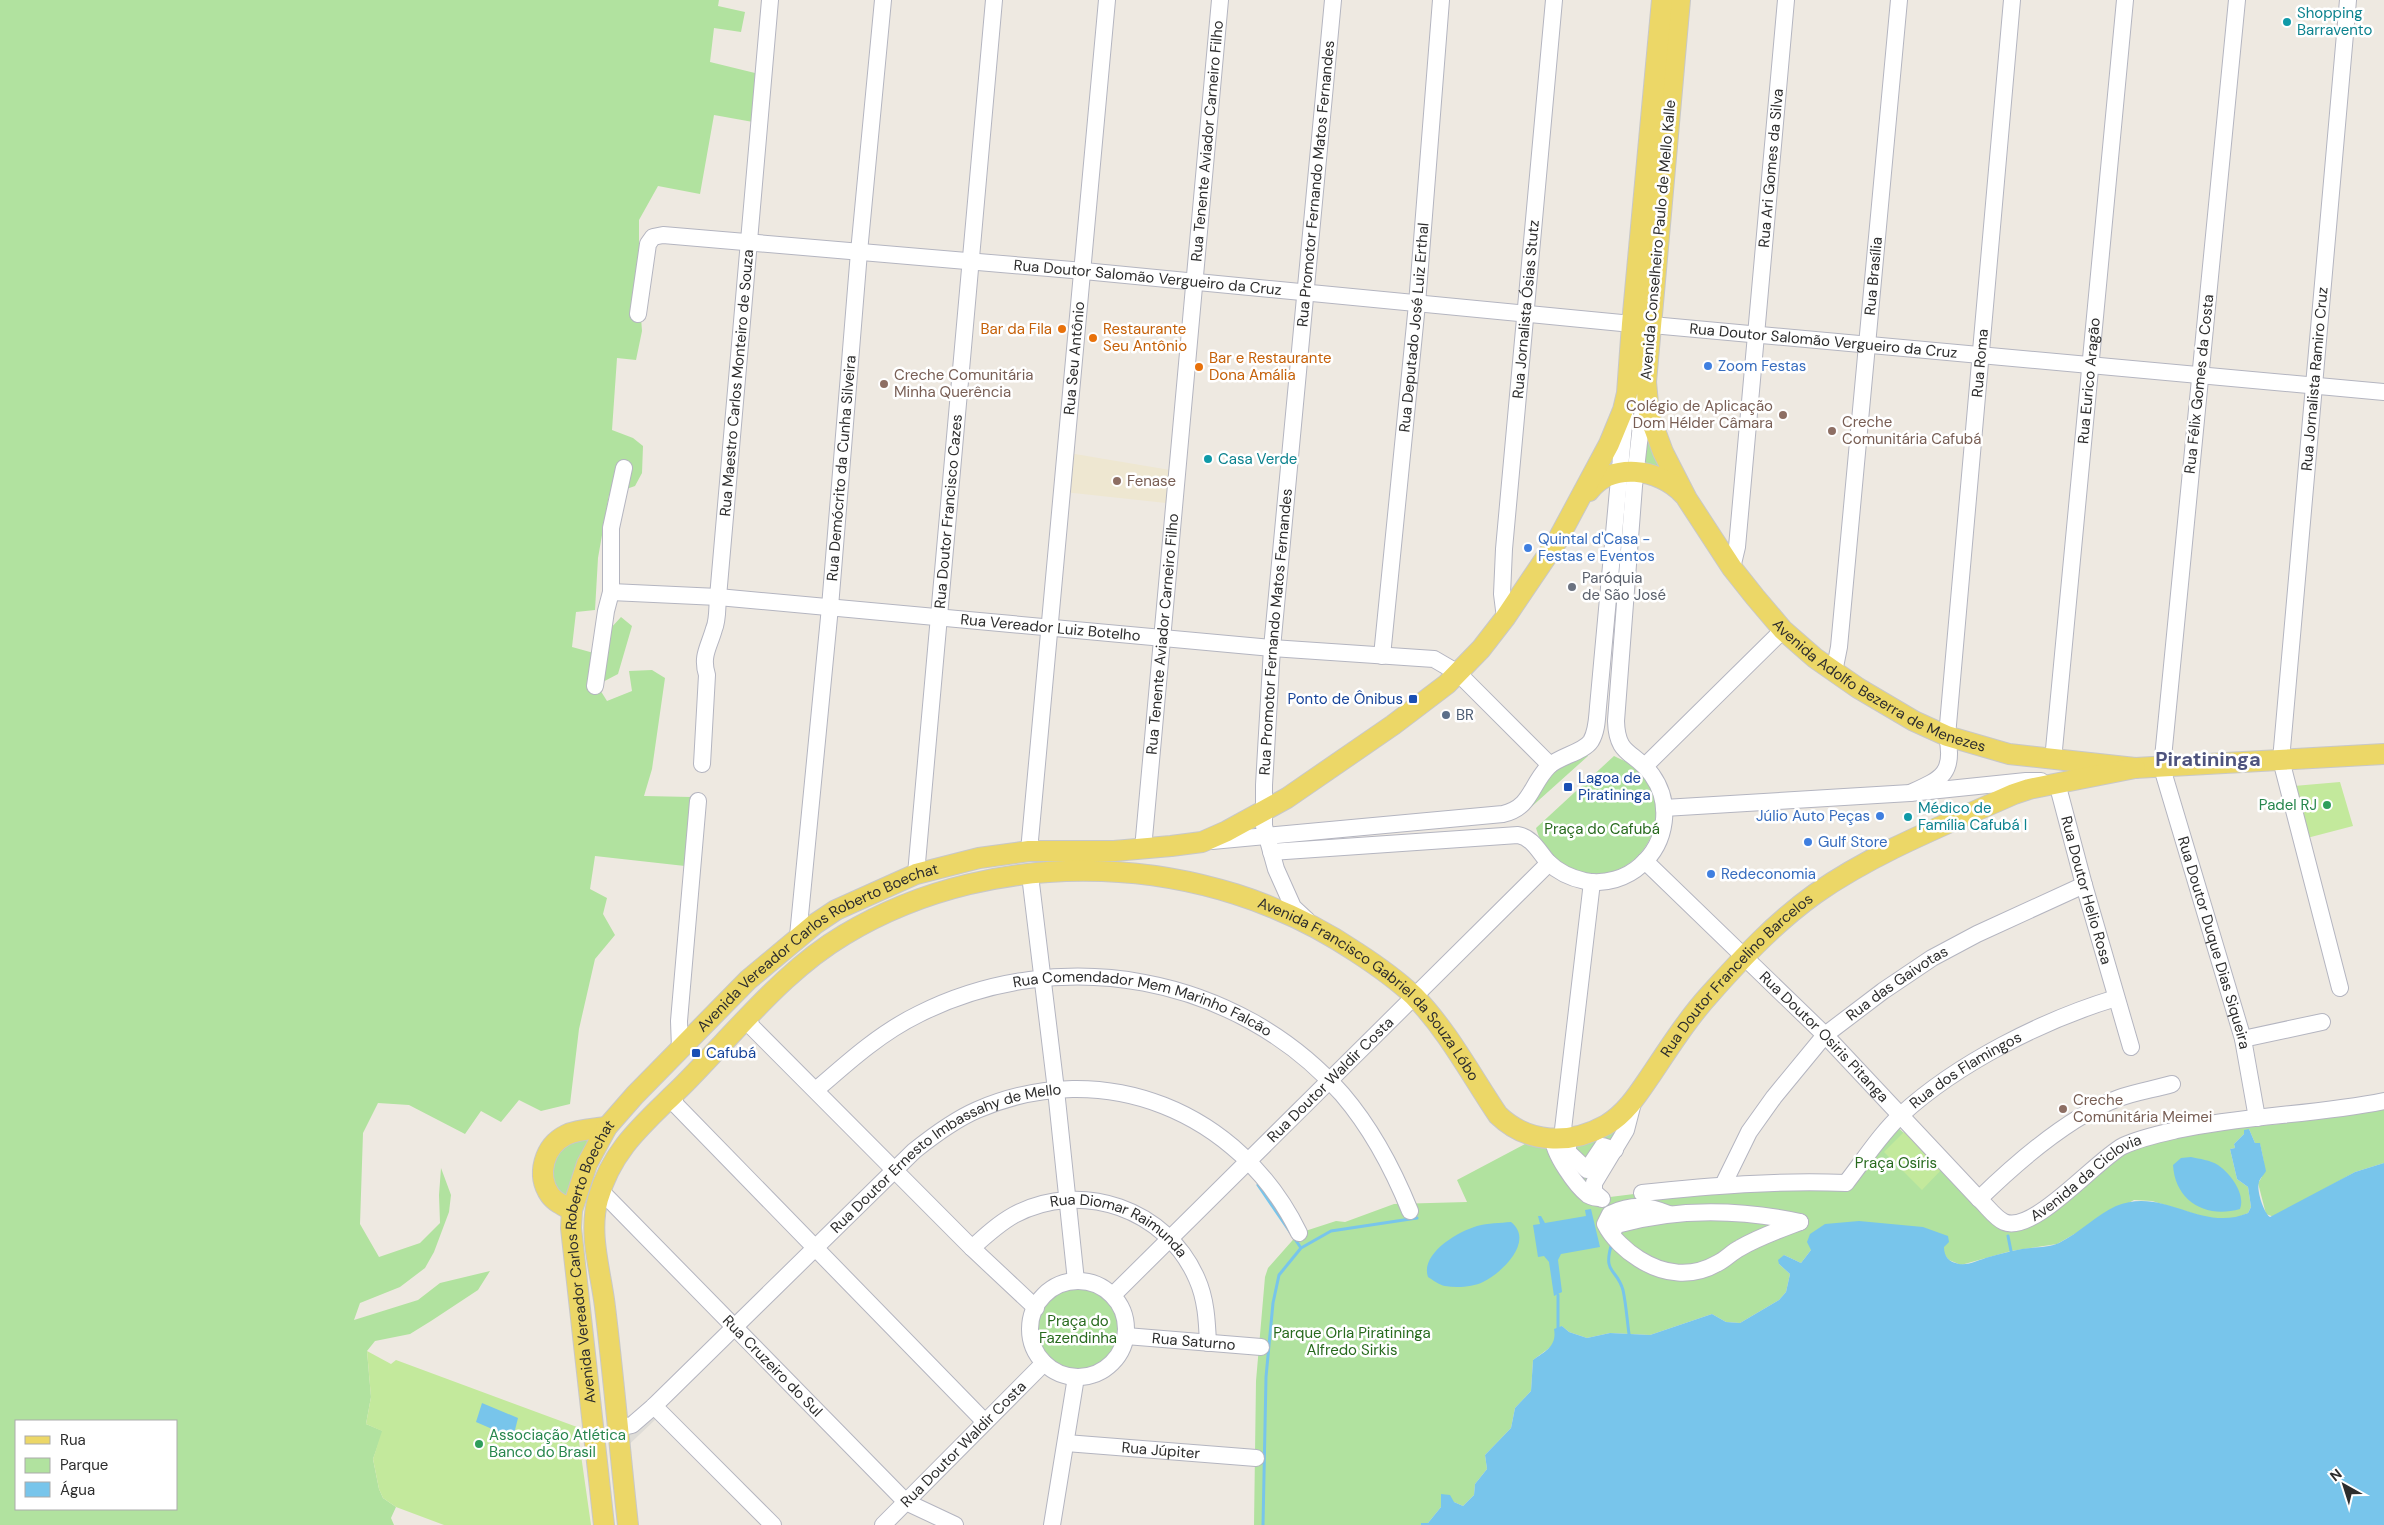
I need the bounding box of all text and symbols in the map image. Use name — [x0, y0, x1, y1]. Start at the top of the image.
place label: Shopping Barravento — [2297, 3, 2373, 40]
marker: Shopping Barravento — [2281, 16, 2293, 28]
street label: Rua Tenente Aviador Carneiro Filho — [1186, 19, 1228, 262]
street label: Rua Promotor Fernando Matos Fernandes — [1292, 40, 1339, 328]
street label: Rua Ari Gomes da Silva — [1754, 88, 1788, 248]
street label: Avenida Conselheiro Paulo de Mello Kalle — [1636, 99, 1680, 381]
street label: Rua Jornalista Ósias Stutz — [1508, 219, 1544, 399]
street label: Rua Deputado José Luiz Erthal — [1394, 222, 1433, 433]
street label: Rua Brasília — [1860, 236, 1887, 316]
street label: Rua Maestro Carlos Monteiro de Souza — [715, 249, 758, 517]
street label: Rua Doutor Salomão Vergueiro da Cruz — [1013, 255, 1283, 300]
street label: Rua Jornalista Ramiro Cruz — [2297, 286, 2333, 472]
street label: Rua Félix Gomes da Costa — [2180, 293, 2218, 475]
street label: Rua Seu Antônio — [1059, 300, 1089, 416]
street label: Rua Eurico Aragão — [2073, 317, 2105, 445]
street label: Rua Doutor Salomão Vergueiro da Cruz — [1688, 318, 1958, 363]
place label: Bar da Fila — [981, 319, 1052, 339]
place label: Restaurante Seu Antônio — [1103, 319, 1187, 356]
marker: Bar da Fila — [1056, 323, 1068, 335]
street label: Rua Roma — [1967, 328, 1993, 398]
marker: Restaurante Seu Antônio — [1087, 332, 1099, 344]
place label: Bar e Restaurante Dona Amália — [1209, 348, 1332, 385]
street label: Rua Demócrito da Cunha Silveira — [822, 354, 861, 582]
place label: Zoom Festas — [1718, 356, 1806, 376]
marker: Zoom Festas — [1702, 360, 1714, 372]
marker: Bar e Restaurante Dona Amália — [1193, 361, 1205, 373]
place label: Creche Comunitária Minha Querência — [894, 365, 1033, 402]
marker: Creche Comunitária Minha Querência — [878, 378, 890, 390]
place label: Colégio de Aplicação Dom Hélder Câmara — [1626, 396, 1773, 433]
marker: Colégio de Aplicação Dom Hélder Câmara — [1777, 409, 1789, 421]
place label: Creche Comunitária Cafubá — [1842, 412, 1981, 449]
street label: Rua Doutor Francisco Cazes — [930, 413, 967, 610]
marker: Creche Comunitária Cafubá — [1826, 425, 1838, 437]
place label: Casa Verde — [1218, 449, 1297, 469]
marker: Casa Verde — [1202, 453, 1214, 465]
place label: Fenase — [1127, 471, 1176, 491]
marker: Fenase — [1111, 475, 1123, 487]
street label: Rua Promotor Fernando Matos Fernandes — [1255, 488, 1297, 776]
street label: Rua Tenente Aviador Carneiro Filho — [1142, 512, 1183, 755]
place label: Quintal d'Casa - Festas e Eventos — [1538, 529, 1655, 566]
marker: Quintal d'Casa - Festas e Eventos — [1522, 542, 1534, 554]
place label: Paróquia de São José — [1582, 568, 1666, 605]
marker: Paróquia de São José — [1566, 581, 1578, 593]
street label: Rua Vereador Luiz Botelho — [959, 609, 1142, 646]
street label: Avenida Adolfo Bezerra de Menezes — [1768, 615, 1988, 757]
place label: Ponto de Ônibus — [1287, 689, 1403, 709]
marker: Ponto de Ônibus — [1407, 693, 1419, 705]
place label: BR — [1456, 705, 1474, 725]
marker: BR — [1440, 709, 1452, 721]
district label: Piratininga — [2155, 746, 2261, 772]
place label: Lagoa de Piratininga — [1578, 768, 1651, 805]
marker: Lagoa de Piratininga — [1562, 781, 1574, 793]
place label: Padel RJ — [2259, 795, 2317, 815]
place label: Médico de Família Cafubá I — [1918, 798, 2027, 835]
marker: Padel RJ — [2321, 799, 2333, 811]
place label: Júlio Auto Peças — [1756, 806, 1870, 826]
marker: Júlio Auto Peças — [1874, 810, 1886, 822]
marker: Médico de Família Cafubá I — [1902, 811, 1914, 823]
street label: Rua Doutor Helio Rosa — [2056, 814, 2117, 967]
park label: Praça do Cafubá — [1544, 819, 1660, 839]
place label: Gulf Store — [1818, 832, 1887, 852]
street label: Rua Doutor Duque Dias Siqueira — [2173, 834, 2255, 1051]
marker: Gulf Store — [1802, 836, 1814, 848]
street label: Avenida Vereador Carlos Roberto Boechat — [693, 859, 940, 1036]
place label: Redeconomia — [1721, 864, 1816, 884]
marker: Redeconomia — [1705, 868, 1717, 880]
street label: Rua Doutor Francelino Barcelos — [1656, 889, 1817, 1061]
street label: Avenida Francisco Gabriel da Souza Lóbo — [1255, 893, 1484, 1085]
street label: Rua das Gaivotas — [1842, 941, 1951, 1026]
street label: Rua Comendador Mem Marinho Falcão — [1011, 967, 1276, 1041]
street label: Rua Doutor Osiris Pitanga — [1755, 967, 1893, 1107]
street label: Rua Doutor Waldir Costa — [1263, 1013, 1398, 1147]
street label: Rua dos Flamingos — [1905, 1027, 2025, 1113]
place label: Cafubá — [706, 1043, 756, 1063]
marker: Cafubá — [690, 1047, 702, 1059]
street label: Rua Doutor Ernesto Imbassahy de Mello — [826, 1079, 1062, 1238]
place label: Creche Comunitária Meimei — [2073, 1090, 2212, 1127]
marker: Creche Comunitária Meimei — [2057, 1103, 2069, 1115]
street label: Avenida Vereador Carlos Roberto Boechat — [561, 1115, 619, 1405]
street label: Avenida da Ciclovia — [2027, 1130, 2144, 1226]
park label: Praça Osíris — [1855, 1153, 1937, 1173]
street label: Rua Diomar Raimunda — [1048, 1190, 1192, 1262]
street label: Rua Cruzeiro do Sul — [718, 1311, 827, 1421]
park label: Praça do Fazendinha — [1039, 1311, 1117, 1348]
park label: Parque Orla Piratininga Alfredo Sirkis — [1273, 1323, 1431, 1360]
street label: Rua Saturno — [1151, 1328, 1237, 1355]
street label: Rua Doutor Waldir Costa — [896, 1377, 1031, 1512]
legend — [15, 1420, 178, 1510]
place label: Associação Atlética Banco do Brasil — [489, 1425, 626, 1462]
text: Rua — [60, 1430, 86, 1450]
street label: Rua Júpiter — [1121, 1437, 1201, 1464]
marker: Associação Atlética Banco do Brasil — [473, 1438, 485, 1450]
text: Parque — [60, 1455, 108, 1475]
north arrow — [2319, 1460, 2369, 1510]
text: N — [2326, 1465, 2345, 1485]
text: Água — [60, 1480, 95, 1500]

